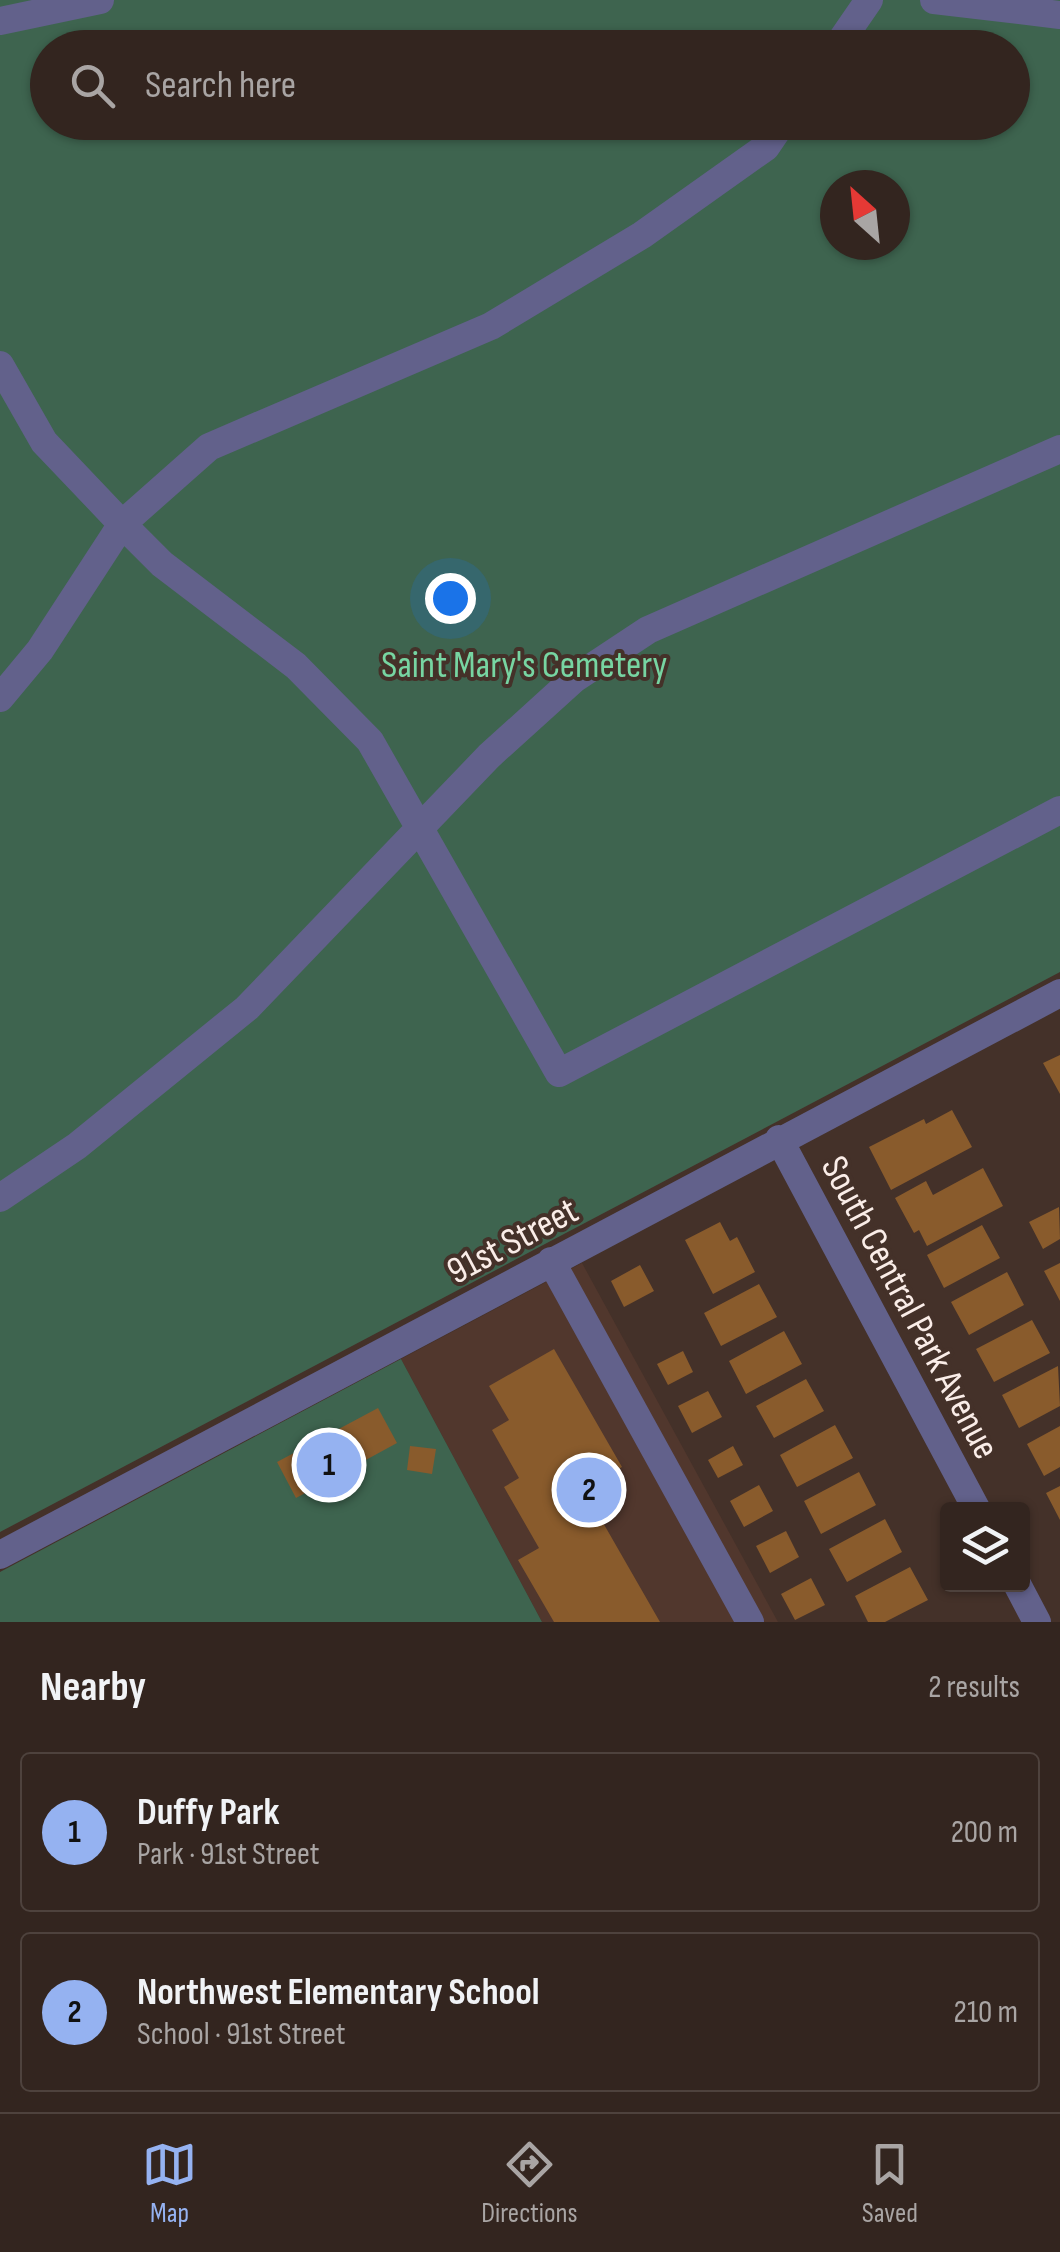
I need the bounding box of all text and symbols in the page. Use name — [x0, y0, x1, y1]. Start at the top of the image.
search box — [30, 30, 1030, 140]
icon: search — [65, 58, 120, 113]
text: Search here — [145, 63, 296, 108]
north arrow — [820, 170, 910, 260]
your location — [425, 573, 476, 624]
park label: Saint Mary's Cemetery — [381, 643, 667, 688]
street label: South Central Park Avenue — [811, 1149, 1008, 1467]
street label: 91st Street — [440, 1188, 586, 1294]
pin: 1 — [296, 1428, 362, 1502]
pin: 2 — [556, 1452, 622, 1528]
map controls — [940, 1502, 1030, 1592]
button: layers — [940, 1502, 1030, 1592]
text: Nearby — [40, 1662, 146, 1713]
text: 2 results — [928, 1668, 1020, 1707]
text: Duffy Park — [137, 1790, 279, 1835]
text: 1 — [68, 1813, 81, 1852]
text: 200 m — [951, 1813, 1018, 1852]
text: Park · 91st Street — [137, 1835, 320, 1874]
text: Northwest Elementary School — [137, 1970, 539, 2015]
text: 2 — [67, 1993, 82, 2032]
text: 210 m — [954, 1993, 1018, 2032]
text: School · 91st Street — [137, 2015, 345, 2054]
tab: Map — [142, 2137, 197, 2230]
tab: Directions — [481, 2137, 578, 2230]
tab: Saved — [862, 2137, 918, 2230]

